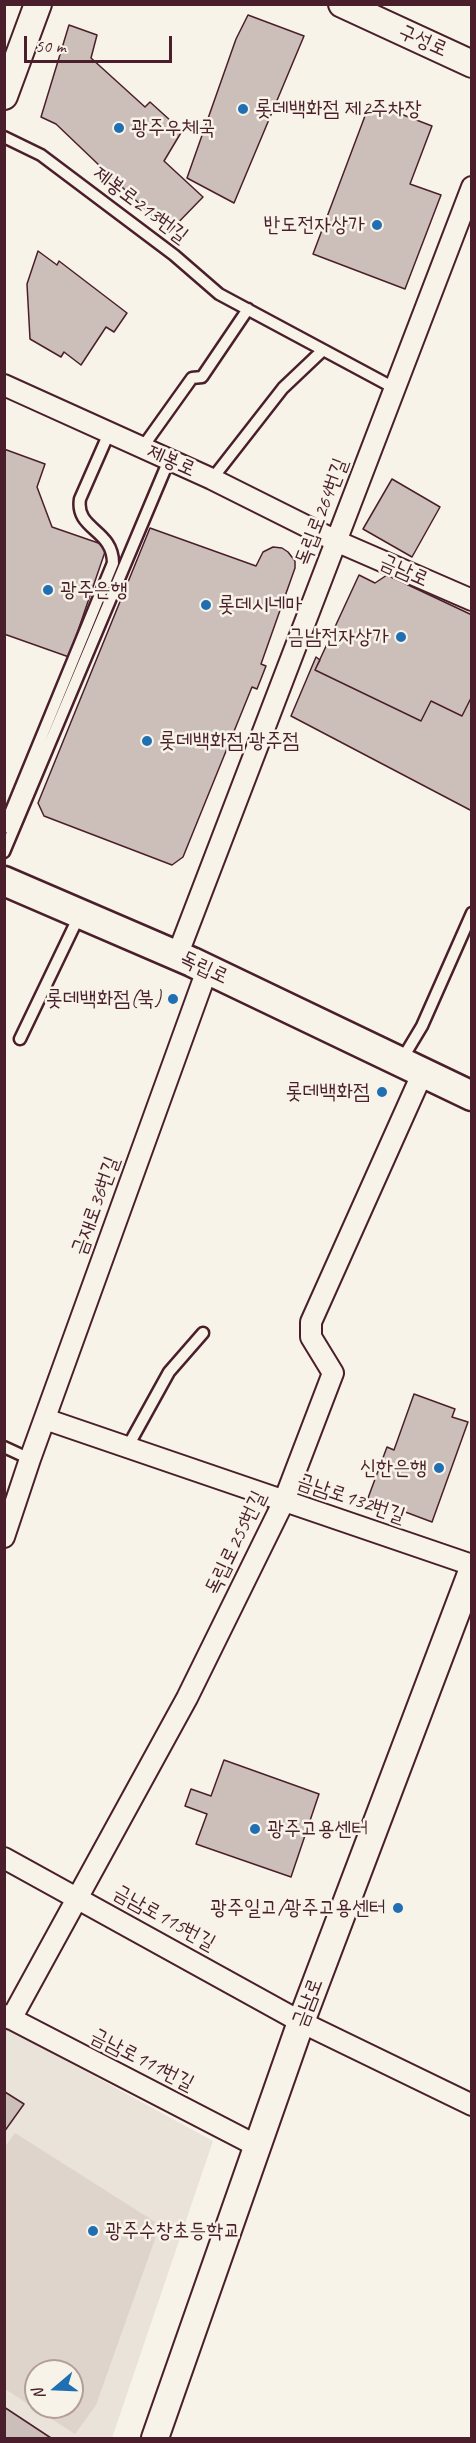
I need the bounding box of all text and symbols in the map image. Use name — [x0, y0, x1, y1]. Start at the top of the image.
street label: 구성로 — [395, 19, 451, 63]
scale bar — [27, 24, 176, 62]
text: 50 m — [35, 35, 66, 57]
place label: 롯데백화점 제2주차장 — [255, 96, 422, 122]
marker: 롯데백화점 제2주차장 — [236, 102, 250, 116]
place label: 광주우체국 — [131, 115, 215, 141]
marker: 광주우체국 — [112, 121, 126, 135]
street label: 제봉로213번길 — [87, 161, 193, 249]
place label: 반도전자상가 — [264, 212, 365, 238]
marker: 반도전자상가 — [370, 218, 384, 232]
street label: 제봉로 — [143, 439, 199, 483]
street label: 독립로264번길 — [290, 455, 354, 569]
street label: 금남로 — [376, 549, 432, 593]
place label: 광주은행 — [60, 577, 128, 603]
marker: 광주은행 — [41, 583, 55, 597]
place label: 롯데시네마 — [218, 592, 302, 618]
marker: 롯데시네마 — [199, 598, 213, 612]
place label: 금남전자상가 — [288, 624, 389, 650]
marker: 금남전자상가 — [394, 630, 408, 644]
place label: 롯데백화점 광주점 — [159, 728, 299, 754]
marker: 롯데백화점 광주점 — [140, 734, 154, 748]
street label: 독립로 — [176, 946, 232, 990]
place label: 롯데백화점(북) — [46, 986, 161, 1012]
marker: 롯데백화점(북) — [166, 992, 180, 1006]
place label: 롯데백화점 — [286, 1079, 370, 1105]
marker: 롯데백화점 — [375, 1085, 389, 1099]
street label: 금재로36번길 — [66, 1153, 126, 1259]
place label: 신한은행 — [359, 1455, 427, 1481]
marker: 신한은행 — [432, 1461, 446, 1475]
street label: 금남로132번길 — [294, 1469, 408, 1529]
street label: 독립로255번길 — [200, 1487, 272, 1599]
place label: 광주고용센터 — [267, 1816, 368, 1842]
marker: 광주고용센터 — [248, 1822, 262, 1836]
street label: 금남로115번길 — [109, 1880, 219, 1956]
place label: 광주일고/광주고용센터 — [210, 1895, 386, 1921]
marker: 광주일고/광주고용센터 — [391, 1901, 405, 1915]
street label: 금남로 — [287, 1975, 329, 2031]
street label: 금남로111번길 — [86, 2023, 198, 2097]
place label: 광주수창초등학교 — [105, 2218, 240, 2244]
marker: 광주수창초등학교 — [86, 2224, 100, 2238]
north arrow — [24, 2359, 84, 2419]
text: N — [28, 2386, 50, 2402]

